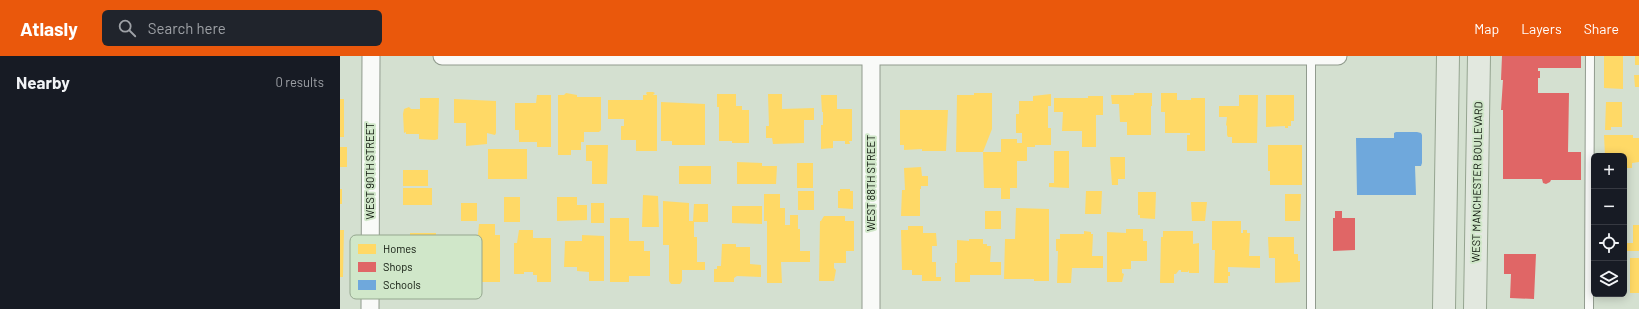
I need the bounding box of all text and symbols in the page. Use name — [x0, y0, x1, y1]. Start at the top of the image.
search box — [102, 10, 382, 46]
text: Atlasly — [20, 17, 78, 40]
icon: search — [116, 17, 138, 39]
text: Search here — [148, 19, 226, 37]
text: Map — [1474, 20, 1499, 37]
text: Layers — [1521, 20, 1562, 37]
text: Share — [1584, 20, 1619, 37]
text: Nearby — [16, 72, 70, 92]
text: 0 results — [275, 74, 324, 90]
street label: WEST MANCHESTER BOULEVARD — [1469, 101, 1484, 263]
street label: WEST 90TH STREET — [363, 122, 376, 220]
street label: WEST 88TH STREET — [864, 135, 877, 231]
map controls — [1591, 153, 1627, 297]
button: + — [1591, 153, 1627, 189]
button: − — [1591, 189, 1627, 225]
button: locate — [1591, 225, 1627, 261]
legend — [350, 235, 482, 299]
text: Homes — [383, 242, 416, 255]
text: Shops — [383, 260, 413, 273]
button: layers — [1591, 261, 1627, 297]
text: Schools — [383, 278, 421, 291]

